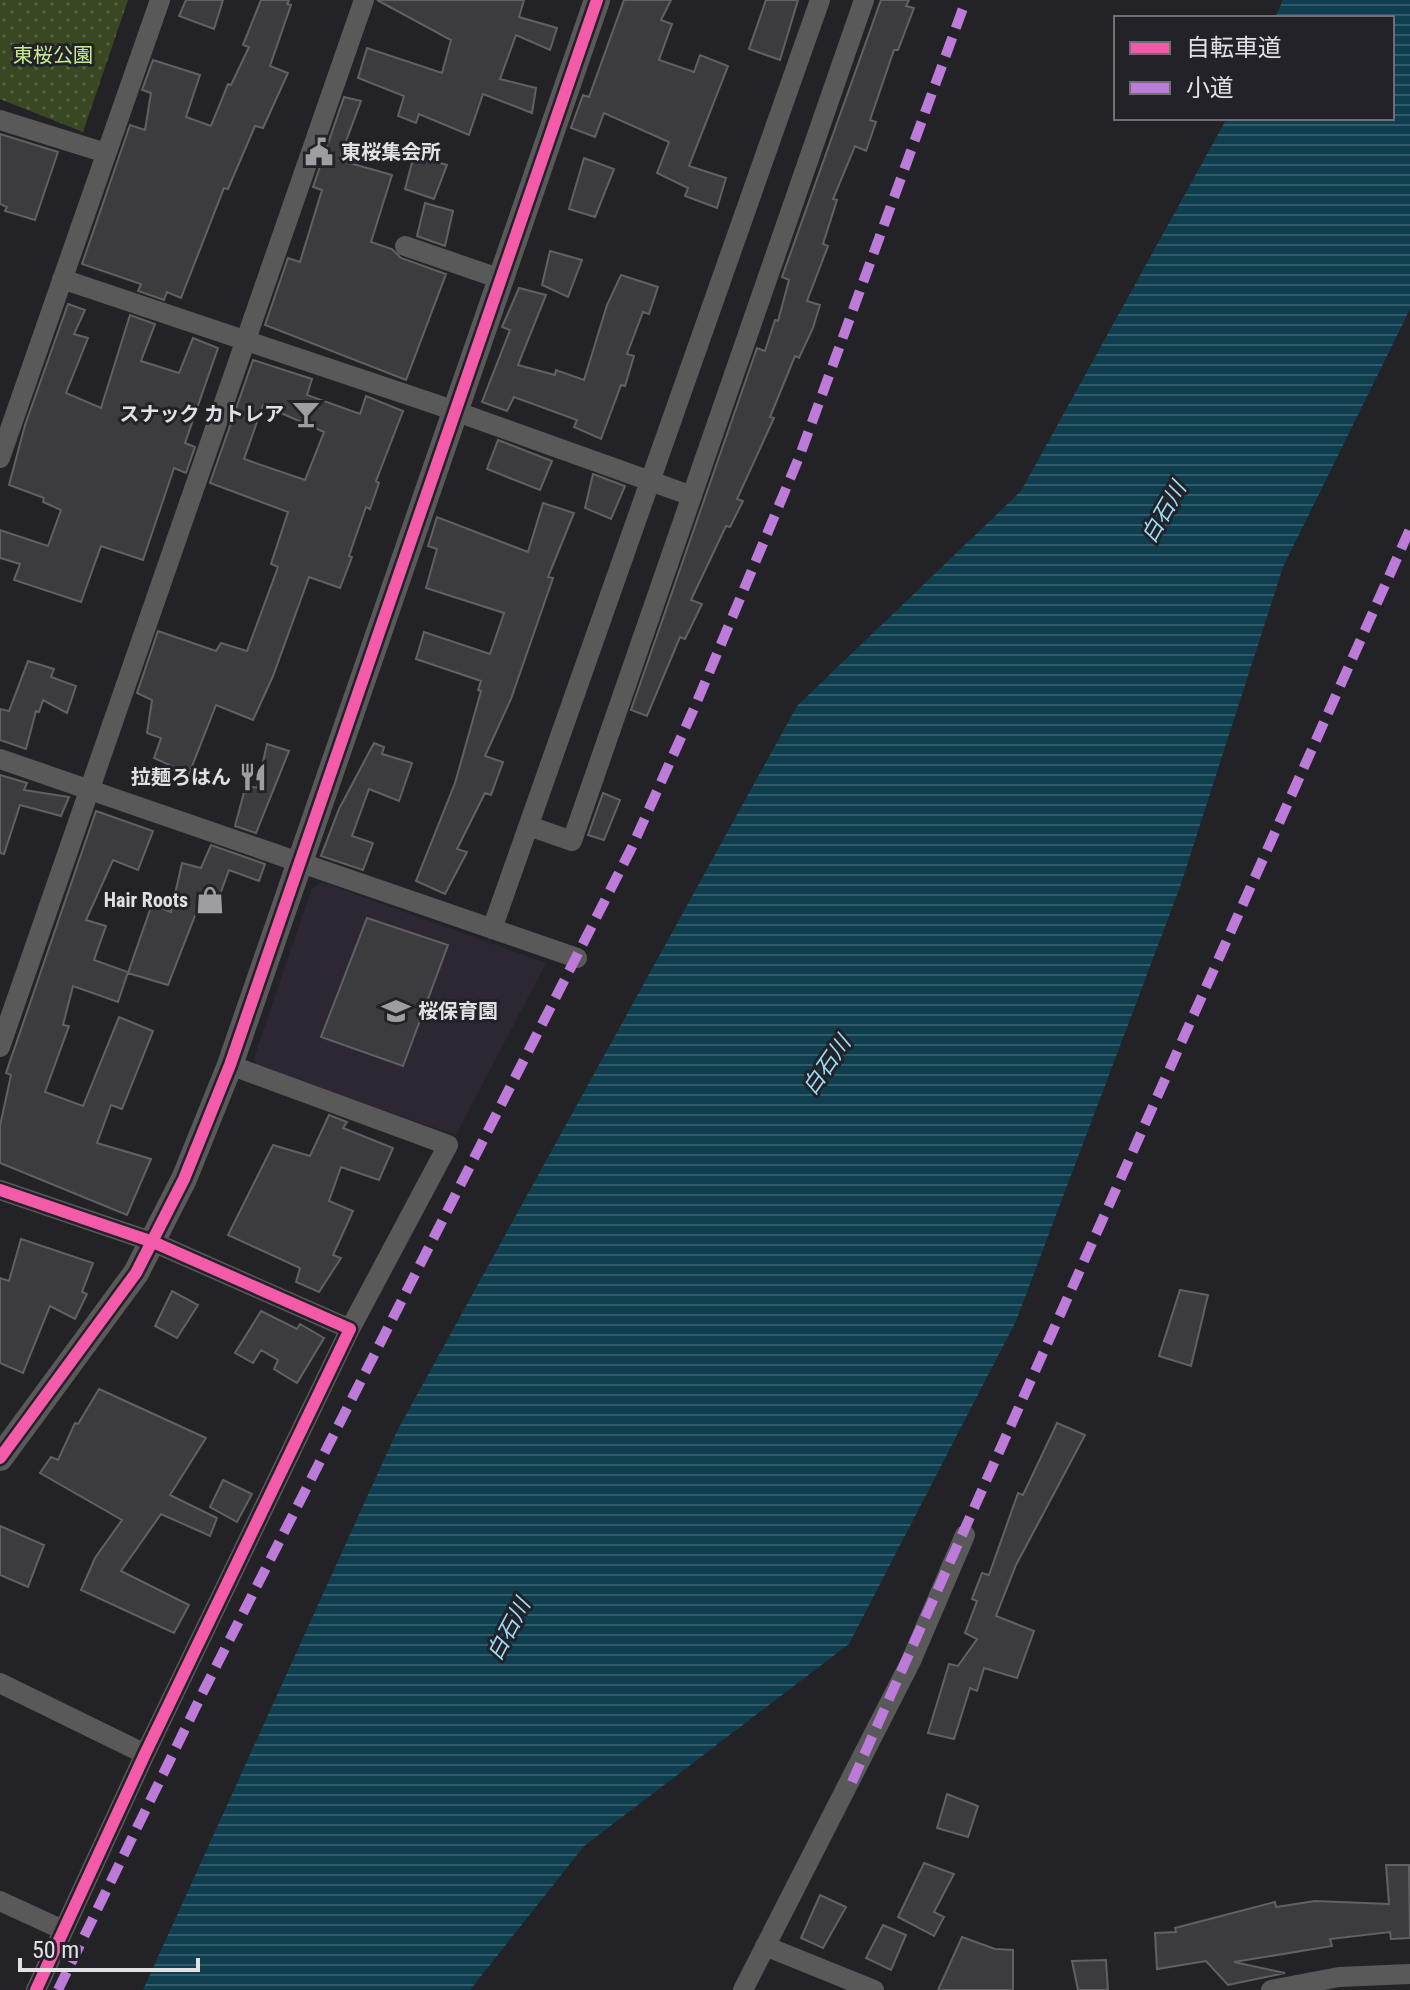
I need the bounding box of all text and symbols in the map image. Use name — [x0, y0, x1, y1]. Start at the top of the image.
legend — [1114, 16, 1394, 120]
text: 自転車道 — [1186, 34, 1282, 62]
park label: 東桜公園 — [13, 43, 93, 67]
text: 小道 — [1186, 74, 1234, 102]
public building icon: 東桜集会所 — [304, 137, 334, 167]
place label: 東桜集会所 — [341, 140, 441, 164]
bar icon: スナック カトレア — [291, 399, 321, 429]
place label: スナック カトレア — [119, 402, 284, 426]
water label: 白石川 — [1136, 476, 1192, 547]
restaurant icon: 拉麺ろはん — [238, 762, 268, 792]
place label: 拉麺ろはん — [131, 765, 231, 789]
shop icon: Hair Roots — [195, 885, 225, 915]
place label: Hair Roots — [104, 888, 188, 912]
school or university icon: 桜保育園 — [381, 996, 411, 1026]
place label: 桜保育園 — [418, 999, 498, 1023]
water label: 白石川 — [797, 1029, 857, 1099]
water label: 白石川 — [482, 1592, 536, 1664]
scale bar — [20, 1922, 198, 1972]
text: 50 m — [32, 1936, 79, 1964]

